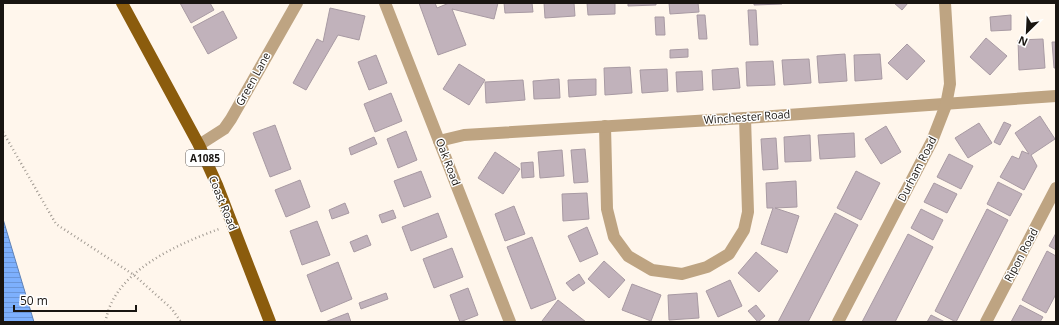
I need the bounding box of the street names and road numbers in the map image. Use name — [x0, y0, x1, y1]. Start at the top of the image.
street label: Green Lane — [232, 49, 273, 108]
street label: Winchester Road — [703, 106, 791, 127]
street label: Durham Road — [894, 134, 939, 204]
street label: Oak Road — [433, 136, 464, 188]
road number: A1085 — [186, 150, 224, 166]
street label: Coast Road — [206, 173, 241, 232]
street label: Ripon Road — [1000, 225, 1041, 284]

